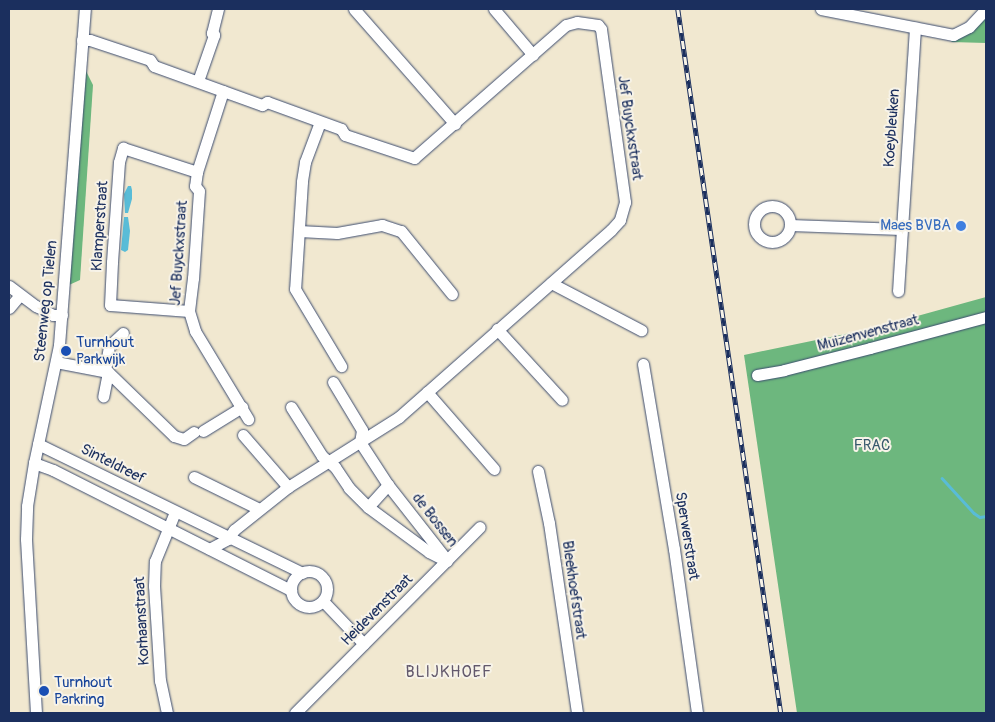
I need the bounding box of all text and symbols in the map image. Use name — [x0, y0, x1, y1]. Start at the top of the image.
street label: Jef Buyckxstraat — [614, 75, 646, 181]
street label: Koeybleuken — [880, 88, 904, 168]
street label: Klamperstraat — [88, 180, 112, 272]
street label: Jef Buyckxstraat — [166, 200, 192, 306]
place label: Maes BVBA — [880, 217, 951, 235]
marker: Maes BVBA — [955, 220, 967, 232]
street label: Steenweg op Tielen — [31, 239, 61, 363]
street label: Muizenvenstraat — [815, 311, 921, 355]
place label: Turnhout Parkwijk — [76, 333, 134, 368]
marker: Turnhout Parkwijk — [60, 345, 72, 357]
park label: FRAC — [854, 437, 890, 455]
street label: Sinteldreef — [78, 440, 148, 488]
street label: de Bossen — [408, 489, 462, 551]
street label: Sperwerstraat — [671, 491, 703, 581]
street label: Bleekhoefstraat — [558, 540, 590, 640]
street label: Heidevenstraat — [338, 571, 416, 649]
street label: Korhaanstraat — [131, 576, 153, 666]
district label: BLIJKHOEF — [404, 662, 494, 682]
place label: Turnhout Parkring — [54, 673, 112, 708]
marker: Turnhout Parkring — [38, 685, 50, 697]

